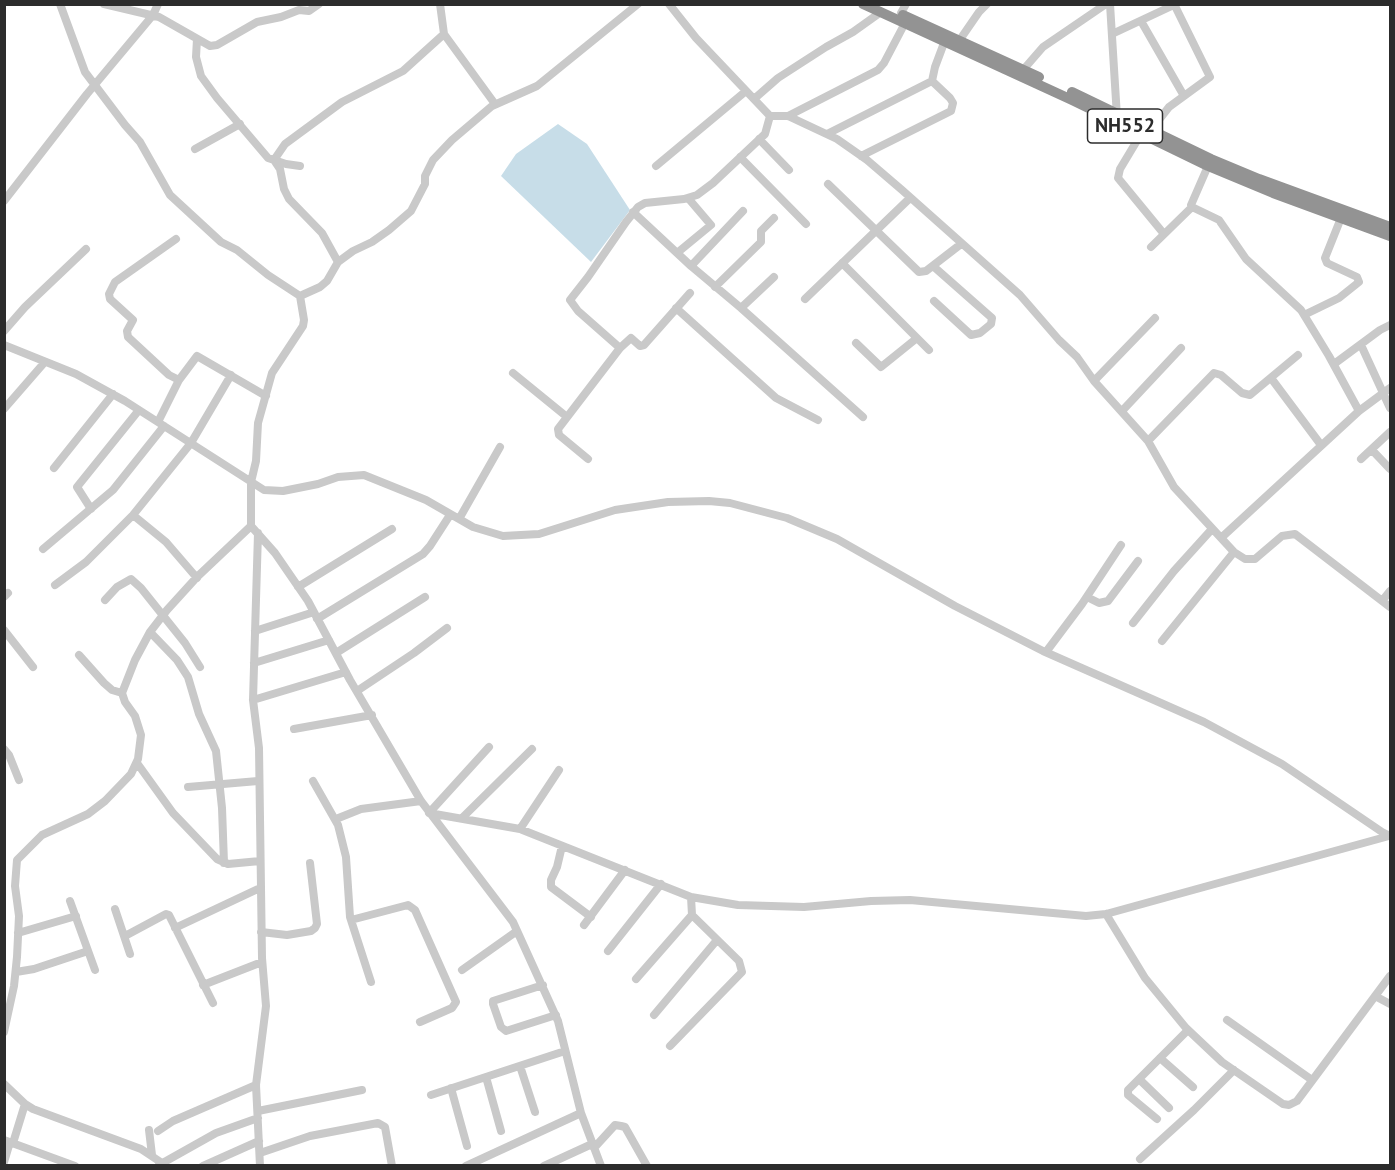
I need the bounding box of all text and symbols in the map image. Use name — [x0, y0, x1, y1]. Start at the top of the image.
road number: NH552 — [1088, 109, 1162, 143]

